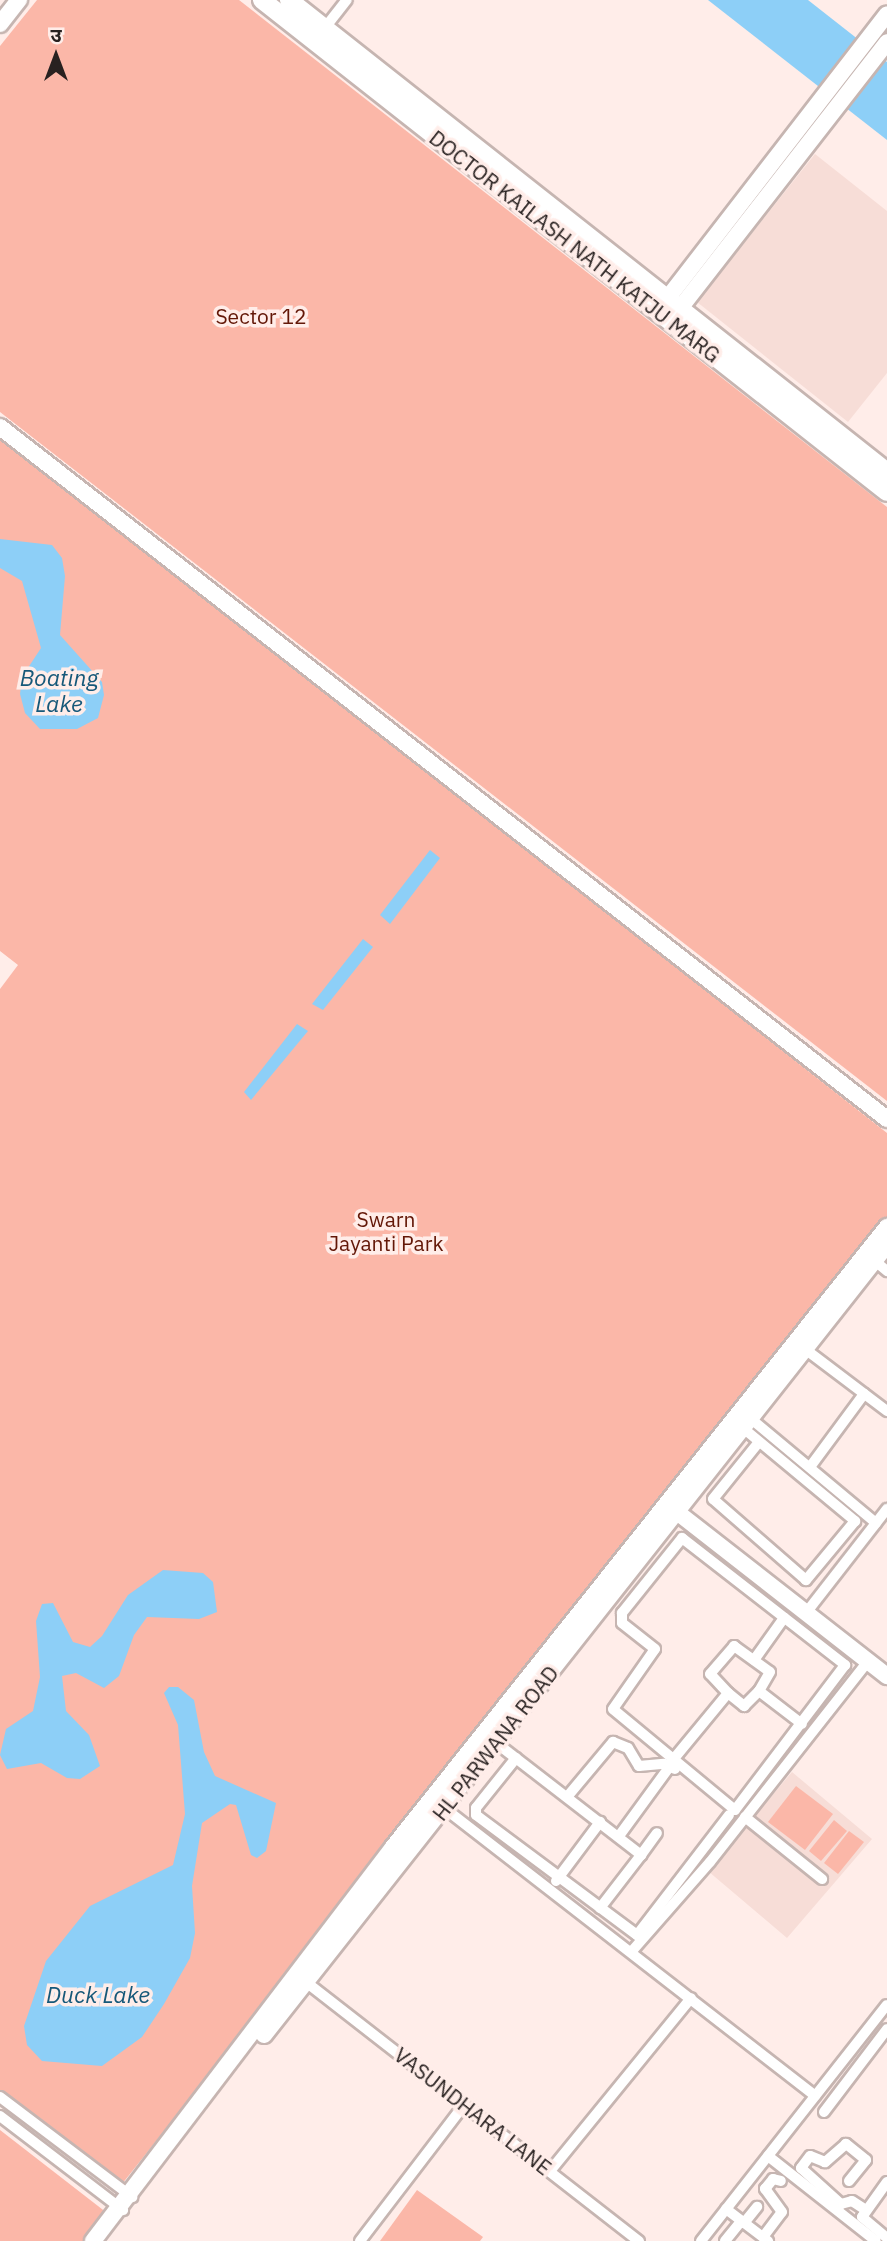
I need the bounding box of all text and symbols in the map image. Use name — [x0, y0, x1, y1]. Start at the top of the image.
north arrow — [21, 21, 91, 91]
text: उ — [50, 23, 62, 47]
street label: DOCTOR KAILASH NATH KATJU MARG — [425, 125, 725, 367]
park label: Sector 12 — [215, 303, 307, 329]
water label: Boating Lake — [20, 663, 98, 717]
park label: Swarn Jayanti Park — [328, 1206, 444, 1256]
street label: HL PARWANA ROAD — [427, 1661, 563, 1825]
water label: Duck Lake — [46, 1980, 150, 2008]
street label: VASUNDHARA LANE — [389, 2042, 557, 2180]

